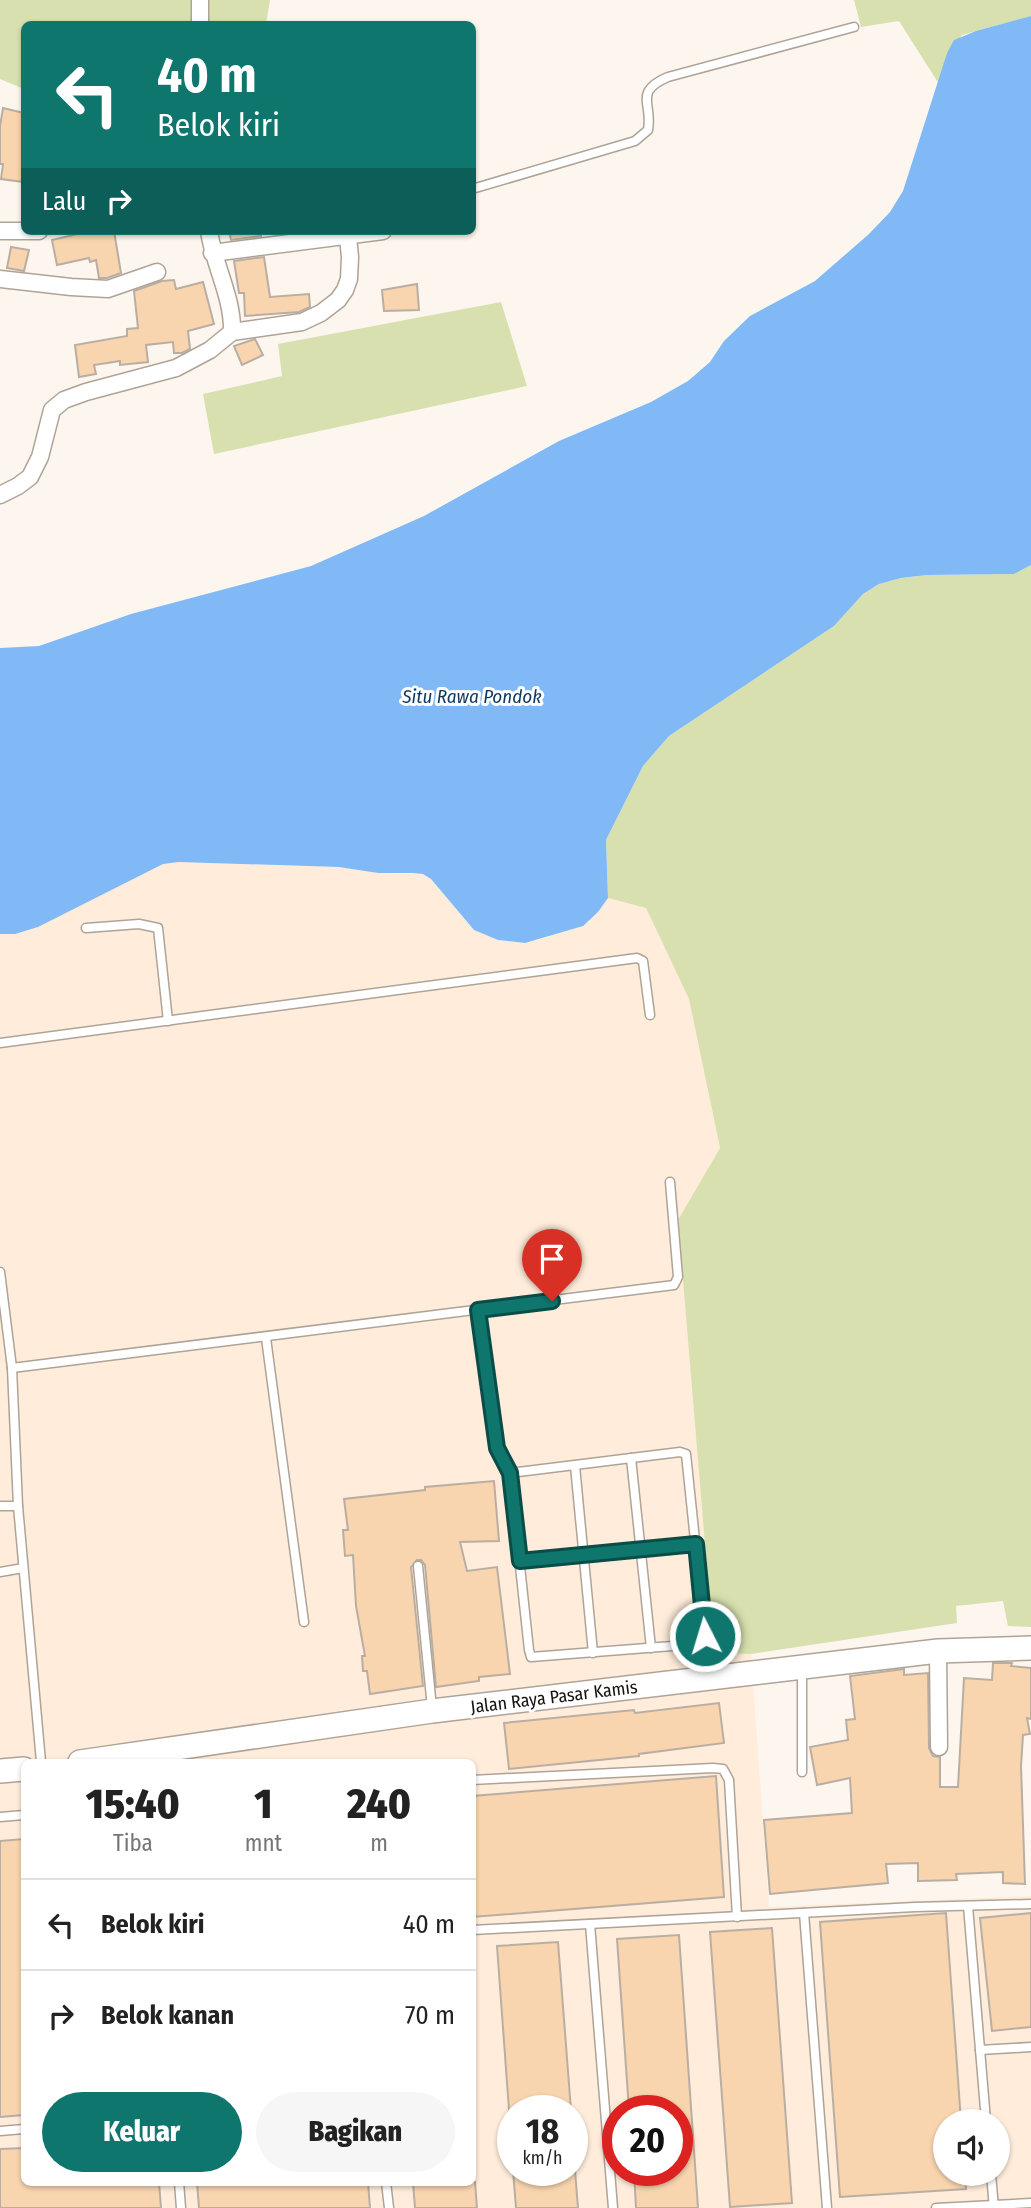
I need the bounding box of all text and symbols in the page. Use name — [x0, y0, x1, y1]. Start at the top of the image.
text: 40 m — [157, 46, 257, 105]
icon: left — [42, 49, 133, 140]
text: Belok kiri — [157, 106, 280, 144]
icon: right — [100, 182, 138, 220]
text: Lalu — [42, 186, 86, 217]
water label: Situ Rawa Pondok — [401, 685, 542, 708]
pin — [522, 1229, 582, 1301]
icon: arrive — [533, 1240, 571, 1278]
position arrow — [668, 1599, 742, 1673]
street label: Jalan Raya Pasar Kamis — [469, 1676, 639, 1718]
text: 15:40 — [86, 1779, 180, 1829]
text: 1 — [254, 1779, 272, 1829]
text: 240 — [347, 1779, 411, 1829]
text: Tiba — [113, 1829, 153, 1857]
text: mnt — [245, 1829, 282, 1857]
text: m — [370, 1829, 388, 1857]
icon: left — [42, 1906, 80, 1944]
text: Belok kiri — [101, 1909, 204, 1940]
text: 40 m — [403, 1909, 455, 1940]
icon: right — [42, 1997, 80, 2035]
text: Belok kanan — [101, 2000, 234, 2031]
text: 70 m — [405, 2000, 455, 2031]
button: Keluar — [42, 2092, 242, 2172]
button: Bagikan — [256, 2092, 455, 2172]
speed limit sign: 20 — [602, 2095, 693, 2186]
map controls — [933, 2109, 1010, 2186]
button: sound — [933, 2109, 1010, 2186]
text: 18 — [526, 2110, 559, 2152]
text: km/h — [522, 2147, 563, 2169]

